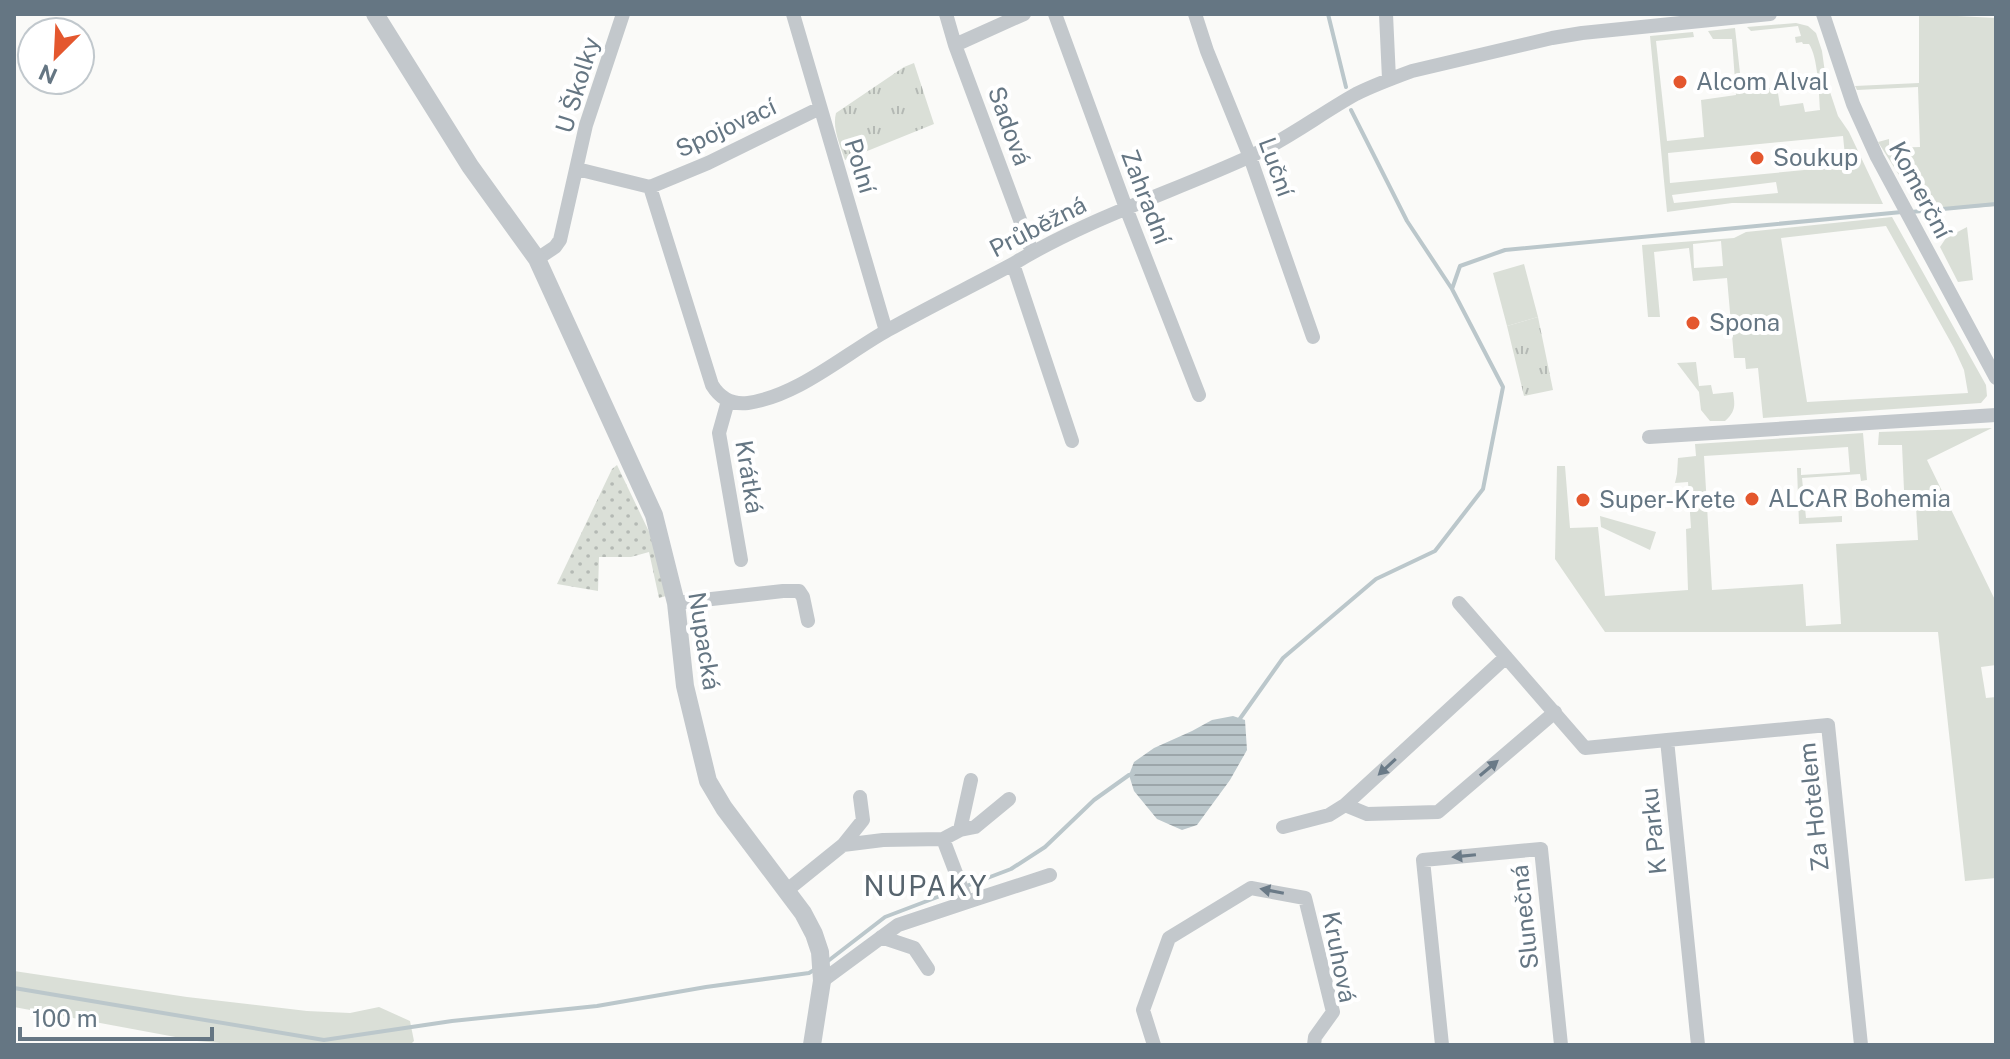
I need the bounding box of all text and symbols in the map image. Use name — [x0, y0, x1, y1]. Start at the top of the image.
north arrow — [16, 16, 96, 96]
street label: U Školky — [549, 33, 605, 136]
text: N — [35, 59, 61, 90]
place label: Alcom Alval — [1696, 67, 1829, 95]
marker: Alcom Alval — [1671, 73, 1689, 91]
street label: Sadová — [983, 82, 1037, 169]
street label: Spojovací — [671, 91, 781, 162]
street label: Luční — [1253, 133, 1301, 201]
street label: Polní — [839, 135, 883, 197]
street label: Komerční — [1884, 136, 1959, 244]
place label: Soukup — [1773, 143, 1858, 171]
street label: Zahradní — [1116, 145, 1178, 249]
marker: Soukup — [1748, 149, 1766, 167]
street label: Průběžná — [984, 190, 1091, 262]
place label: Spona — [1709, 308, 1780, 336]
marker: Spona — [1684, 314, 1702, 332]
street label: Krátká — [730, 438, 770, 516]
place label: ALCAR Bohemia — [1768, 484, 1951, 512]
place label: Super-Krete — [1599, 485, 1736, 513]
marker: ALCAR Bohemia — [1743, 490, 1761, 508]
marker: Super-Krete — [1574, 491, 1592, 509]
street label: Nupacká — [683, 590, 727, 692]
street label: Za Hotelem — [1792, 741, 1834, 873]
one-way arrow — [1378, 757, 1397, 775]
one-way arrow — [1479, 760, 1499, 777]
street label: K Parku — [1635, 786, 1671, 876]
one-way arrow — [1451, 850, 1476, 863]
street label: Slunečná — [1505, 864, 1543, 971]
district label: NUPAKY — [864, 869, 988, 902]
one-way arrow — [1259, 885, 1284, 897]
street label: Kruhová — [1317, 909, 1363, 1005]
scale bar — [20, 991, 212, 1041]
text: 100 m — [32, 1004, 98, 1032]

